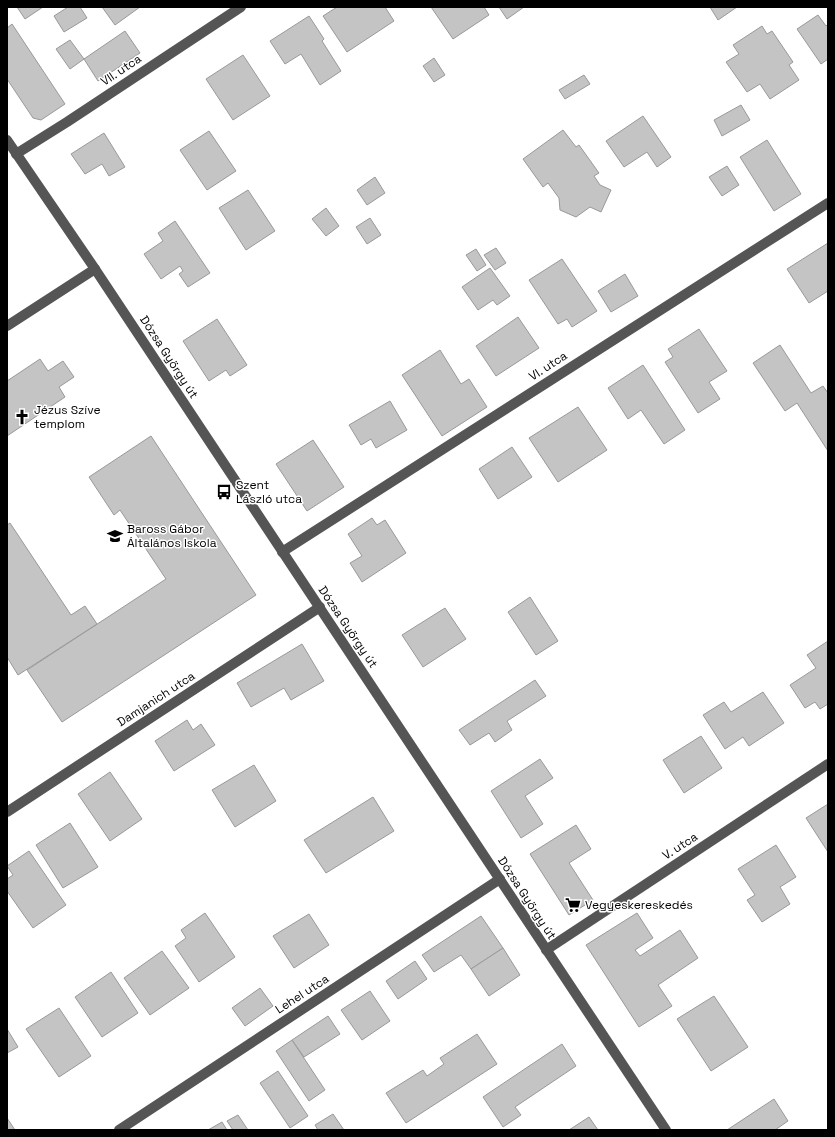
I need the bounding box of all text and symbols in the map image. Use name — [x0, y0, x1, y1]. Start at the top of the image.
street label: VII. utca — [98, 51, 145, 89]
street label: Dózsa György út — [136, 313, 202, 401]
street label: VI. utca — [526, 348, 570, 384]
place label: Jézus Szíve templom — [34, 402, 101, 432]
church icon: Jézus Szíve templom — [13, 408, 31, 426]
place label: Szent László utca — [236, 477, 302, 507]
bus stop icon: Szent László utca — [215, 483, 233, 501]
place label: Baross Gábor Általános Iskola — [127, 521, 217, 551]
school or university icon: Baross Gábor Általános Iskola — [106, 527, 124, 545]
street label: Dózsa György út — [315, 583, 381, 671]
street label: Damjanich utca — [114, 668, 198, 730]
street label: V. utca — [659, 829, 701, 863]
street label: Dózsa György út — [494, 854, 560, 942]
supermarket icon: Vegyeskereskedés — [564, 896, 582, 914]
place label: Vegyeskereskedés — [585, 897, 693, 913]
street label: Lehel utca — [272, 971, 332, 1017]

